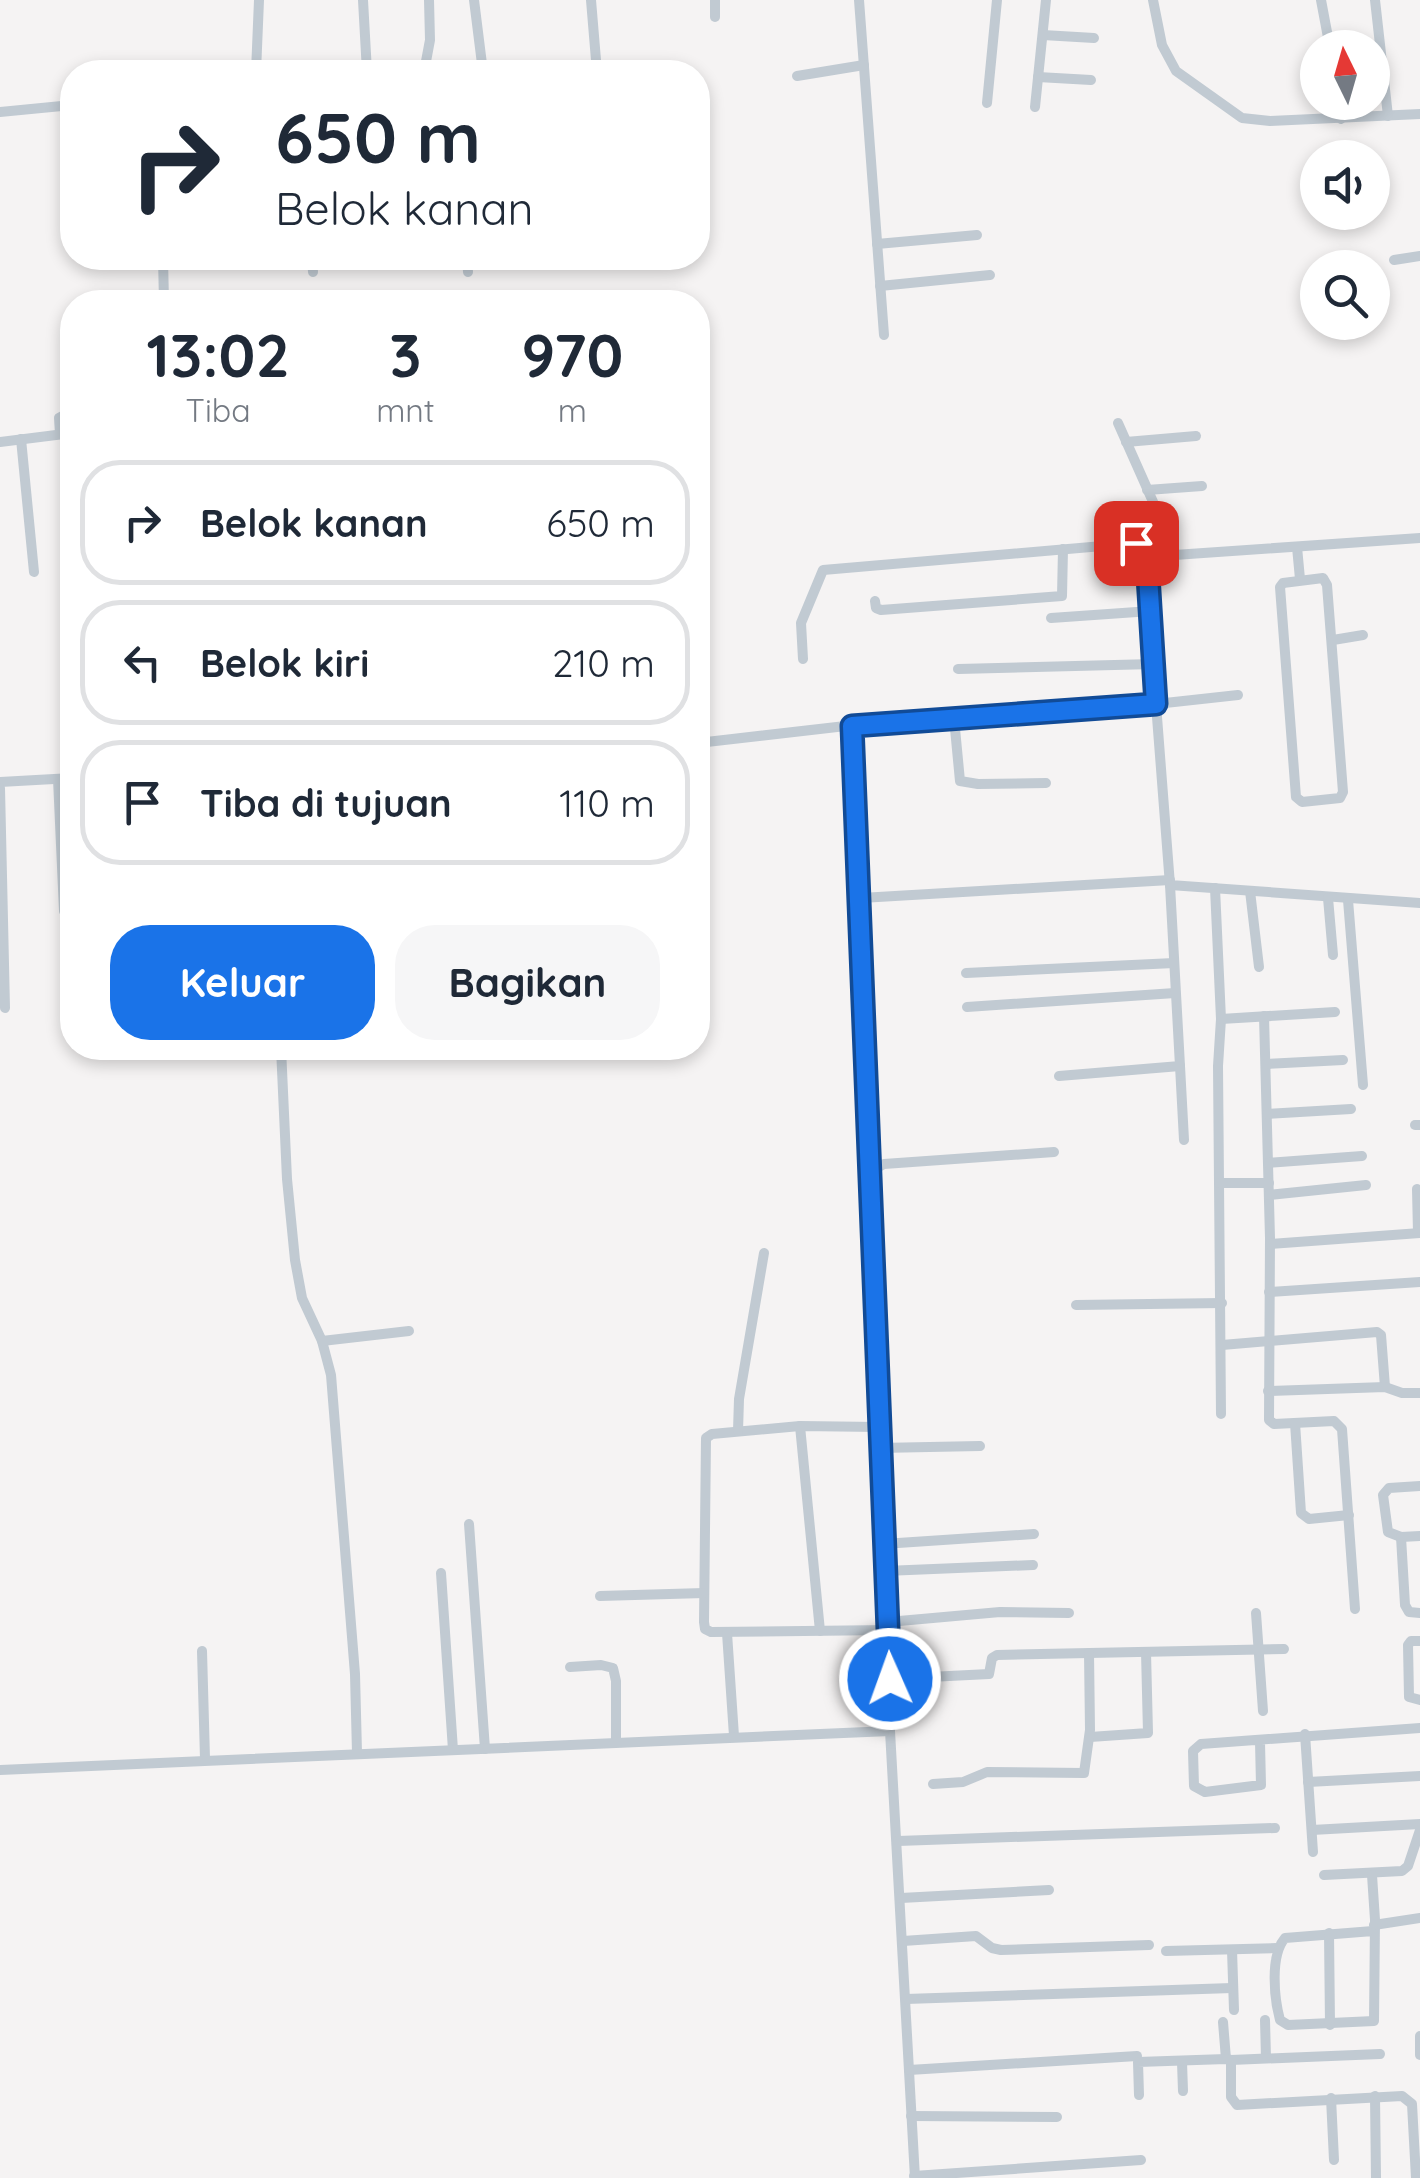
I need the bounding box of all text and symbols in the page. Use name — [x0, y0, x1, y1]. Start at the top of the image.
north arrow — [1300, 30, 1390, 120]
map controls — [1300, 30, 1390, 340]
text: 650 m — [275, 93, 481, 181]
icon: right — [110, 100, 240, 230]
button: sound — [1300, 140, 1390, 230]
text: Belok kanan — [275, 180, 534, 236]
button: search — [1300, 250, 1390, 340]
text: 13:02 — [147, 317, 290, 392]
text: 3 — [389, 317, 422, 392]
text: 970 — [521, 317, 623, 392]
text: Tiba — [186, 390, 251, 430]
text: mnt — [376, 390, 435, 430]
text: m — [558, 390, 587, 430]
icon: right — [115, 495, 170, 550]
text: Belok kanan — [200, 499, 428, 547]
text: 650 m — [546, 499, 655, 547]
pin — [1094, 501, 1179, 586]
icon: arrive — [1109, 516, 1164, 571]
icon: left — [115, 635, 170, 690]
text: Belok kiri — [200, 639, 369, 687]
text: 210 m — [552, 639, 655, 687]
icon: arrive — [115, 775, 170, 830]
text: Tiba di tujuan — [200, 779, 452, 827]
text: 110 m — [559, 779, 655, 827]
button: Keluar — [110, 925, 375, 1040]
button: Bagikan — [395, 925, 660, 1040]
position arrow — [838, 1627, 942, 1731]

